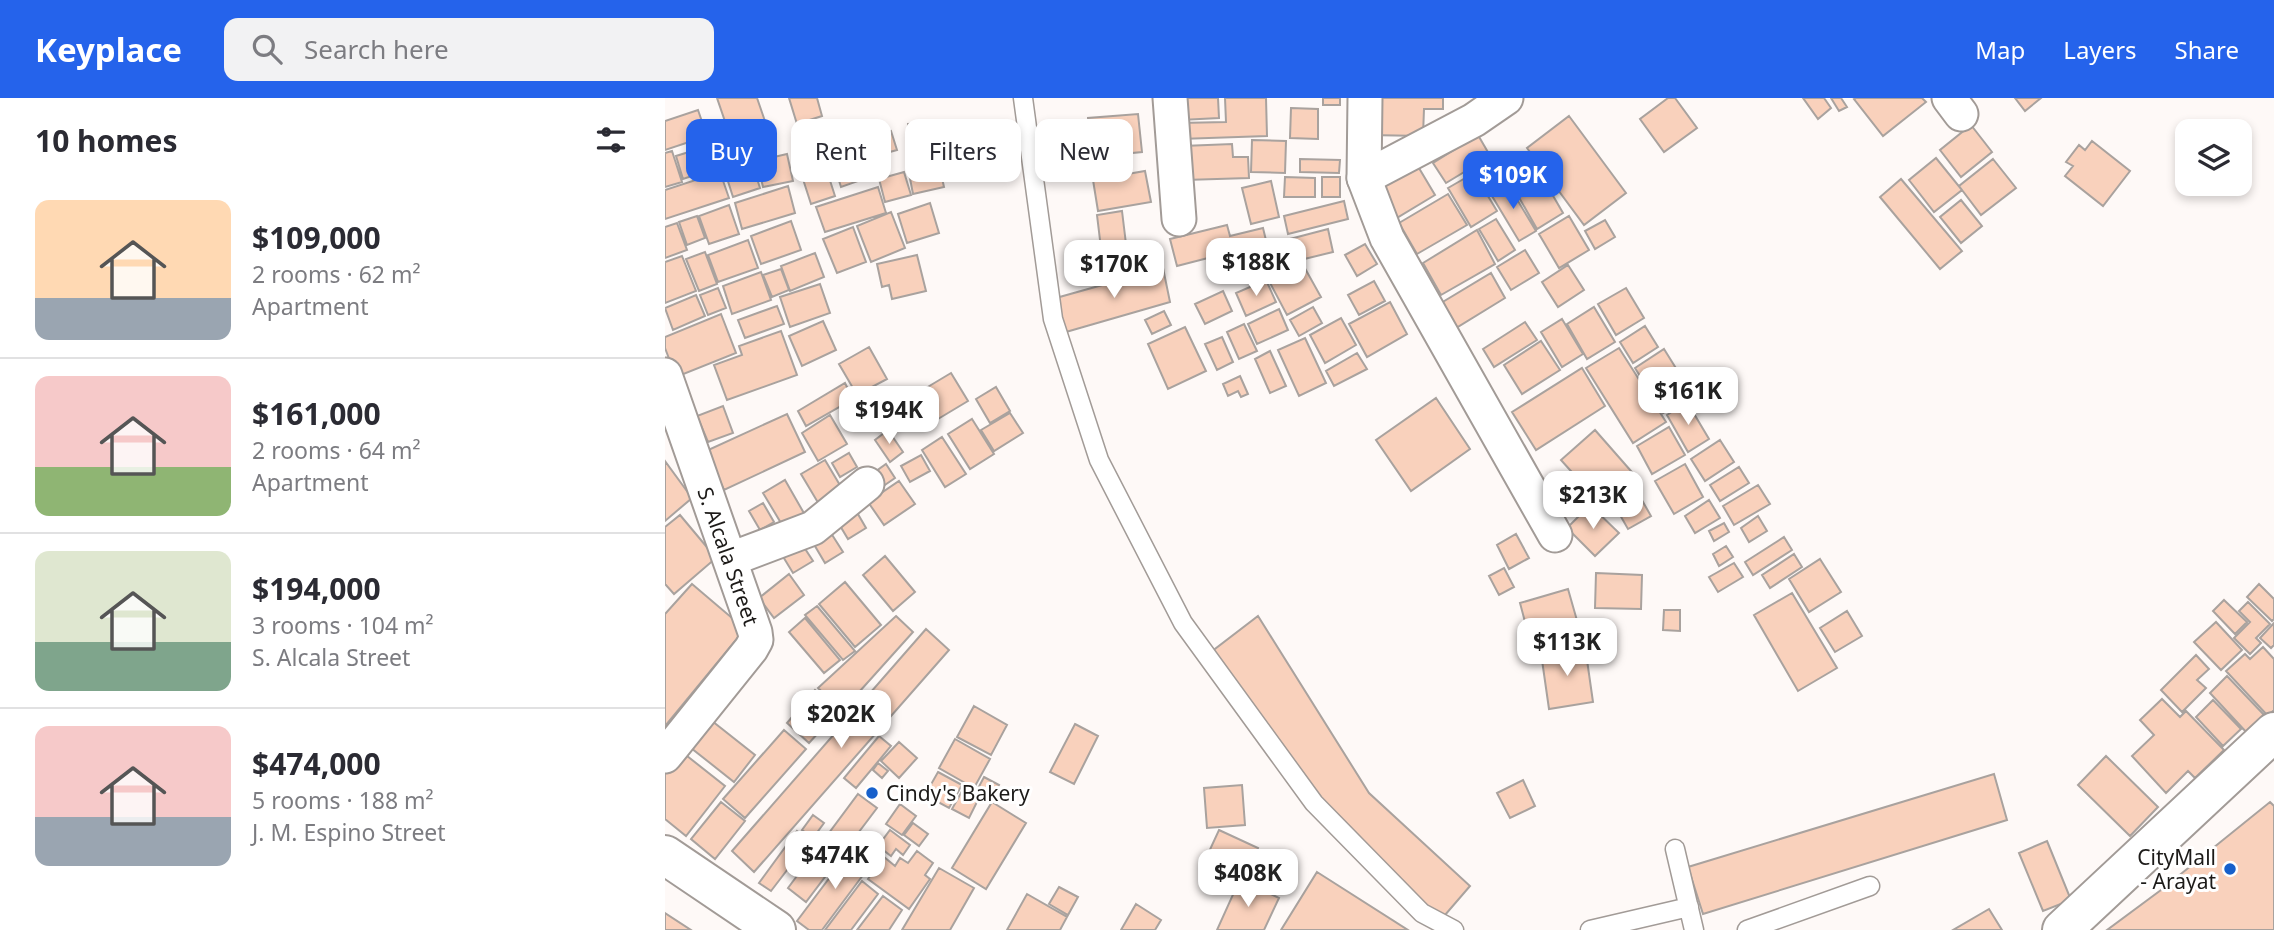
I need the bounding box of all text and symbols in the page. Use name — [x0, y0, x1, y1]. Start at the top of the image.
search box — [224, 18, 714, 81]
text: Keyplace — [35, 27, 182, 72]
icon: search — [248, 30, 286, 68]
text: Search here — [304, 31, 449, 67]
text: Map — [1975, 33, 2025, 66]
text: Layers — [2063, 33, 2137, 66]
text: Share — [2175, 33, 2239, 66]
chip: Buy — [686, 119, 777, 182]
chip: Rent — [791, 119, 891, 182]
chip: Filters — [905, 119, 1021, 182]
chip: New — [1035, 119, 1133, 182]
map controls — [2175, 119, 2252, 196]
button: layers — [2175, 119, 2252, 196]
text: 10 homes — [35, 120, 178, 161]
icon: filters — [592, 121, 630, 159]
pin: $109K — [1464, 152, 1562, 211]
text: $109K — [1479, 158, 1547, 190]
text: $109,000 — [252, 217, 381, 258]
icon: home — [91, 228, 175, 312]
pin: $188K — [1207, 238, 1305, 298]
pin: $170K — [1065, 240, 1163, 300]
text: $188K — [1222, 245, 1290, 277]
text: $170K — [1080, 247, 1148, 279]
text: 2 rooms · 62 m² — [252, 258, 421, 290]
text: Apartment — [252, 290, 369, 322]
pin: $161K — [1639, 368, 1737, 427]
text: $161K — [1654, 374, 1722, 406]
pin: $194K — [840, 386, 938, 446]
text: $161,000 — [252, 393, 381, 434]
text: $194K — [855, 393, 923, 425]
icon: home — [91, 404, 175, 488]
text: 2 rooms · 64 m² — [252, 434, 421, 466]
text: Apartment — [252, 466, 369, 498]
pin: $213K — [1544, 472, 1642, 531]
text: $213K — [1559, 478, 1627, 510]
street label: S. Alcala Street — [691, 483, 766, 630]
text: $194,000 — [252, 568, 381, 609]
icon: home — [91, 579, 175, 663]
text: 3 rooms · 104 m² — [252, 609, 434, 641]
pin: $113K — [1518, 618, 1616, 678]
text: $113K — [1533, 625, 1601, 657]
text: S. Alcala Street — [252, 641, 410, 673]
pin: $202K — [792, 690, 890, 750]
text: $202K — [807, 697, 875, 729]
text: $474,000 — [252, 743, 381, 784]
icon: home — [91, 754, 175, 838]
place label: Cindy's Bakery — [886, 779, 1030, 807]
text: 5 rooms · 188 m² — [252, 784, 434, 816]
marker: Cindy's Bakery — [864, 785, 880, 801]
text: J. M. Espino Street — [252, 816, 446, 848]
pin: $474K — [786, 832, 884, 891]
text: $474K — [801, 838, 869, 870]
place label: CityMall - Arayat — [2137, 843, 2216, 895]
pin: $408K — [1199, 850, 1297, 909]
text: $408K — [1214, 856, 1282, 888]
marker: CityMall - Arayat — [2222, 861, 2238, 877]

